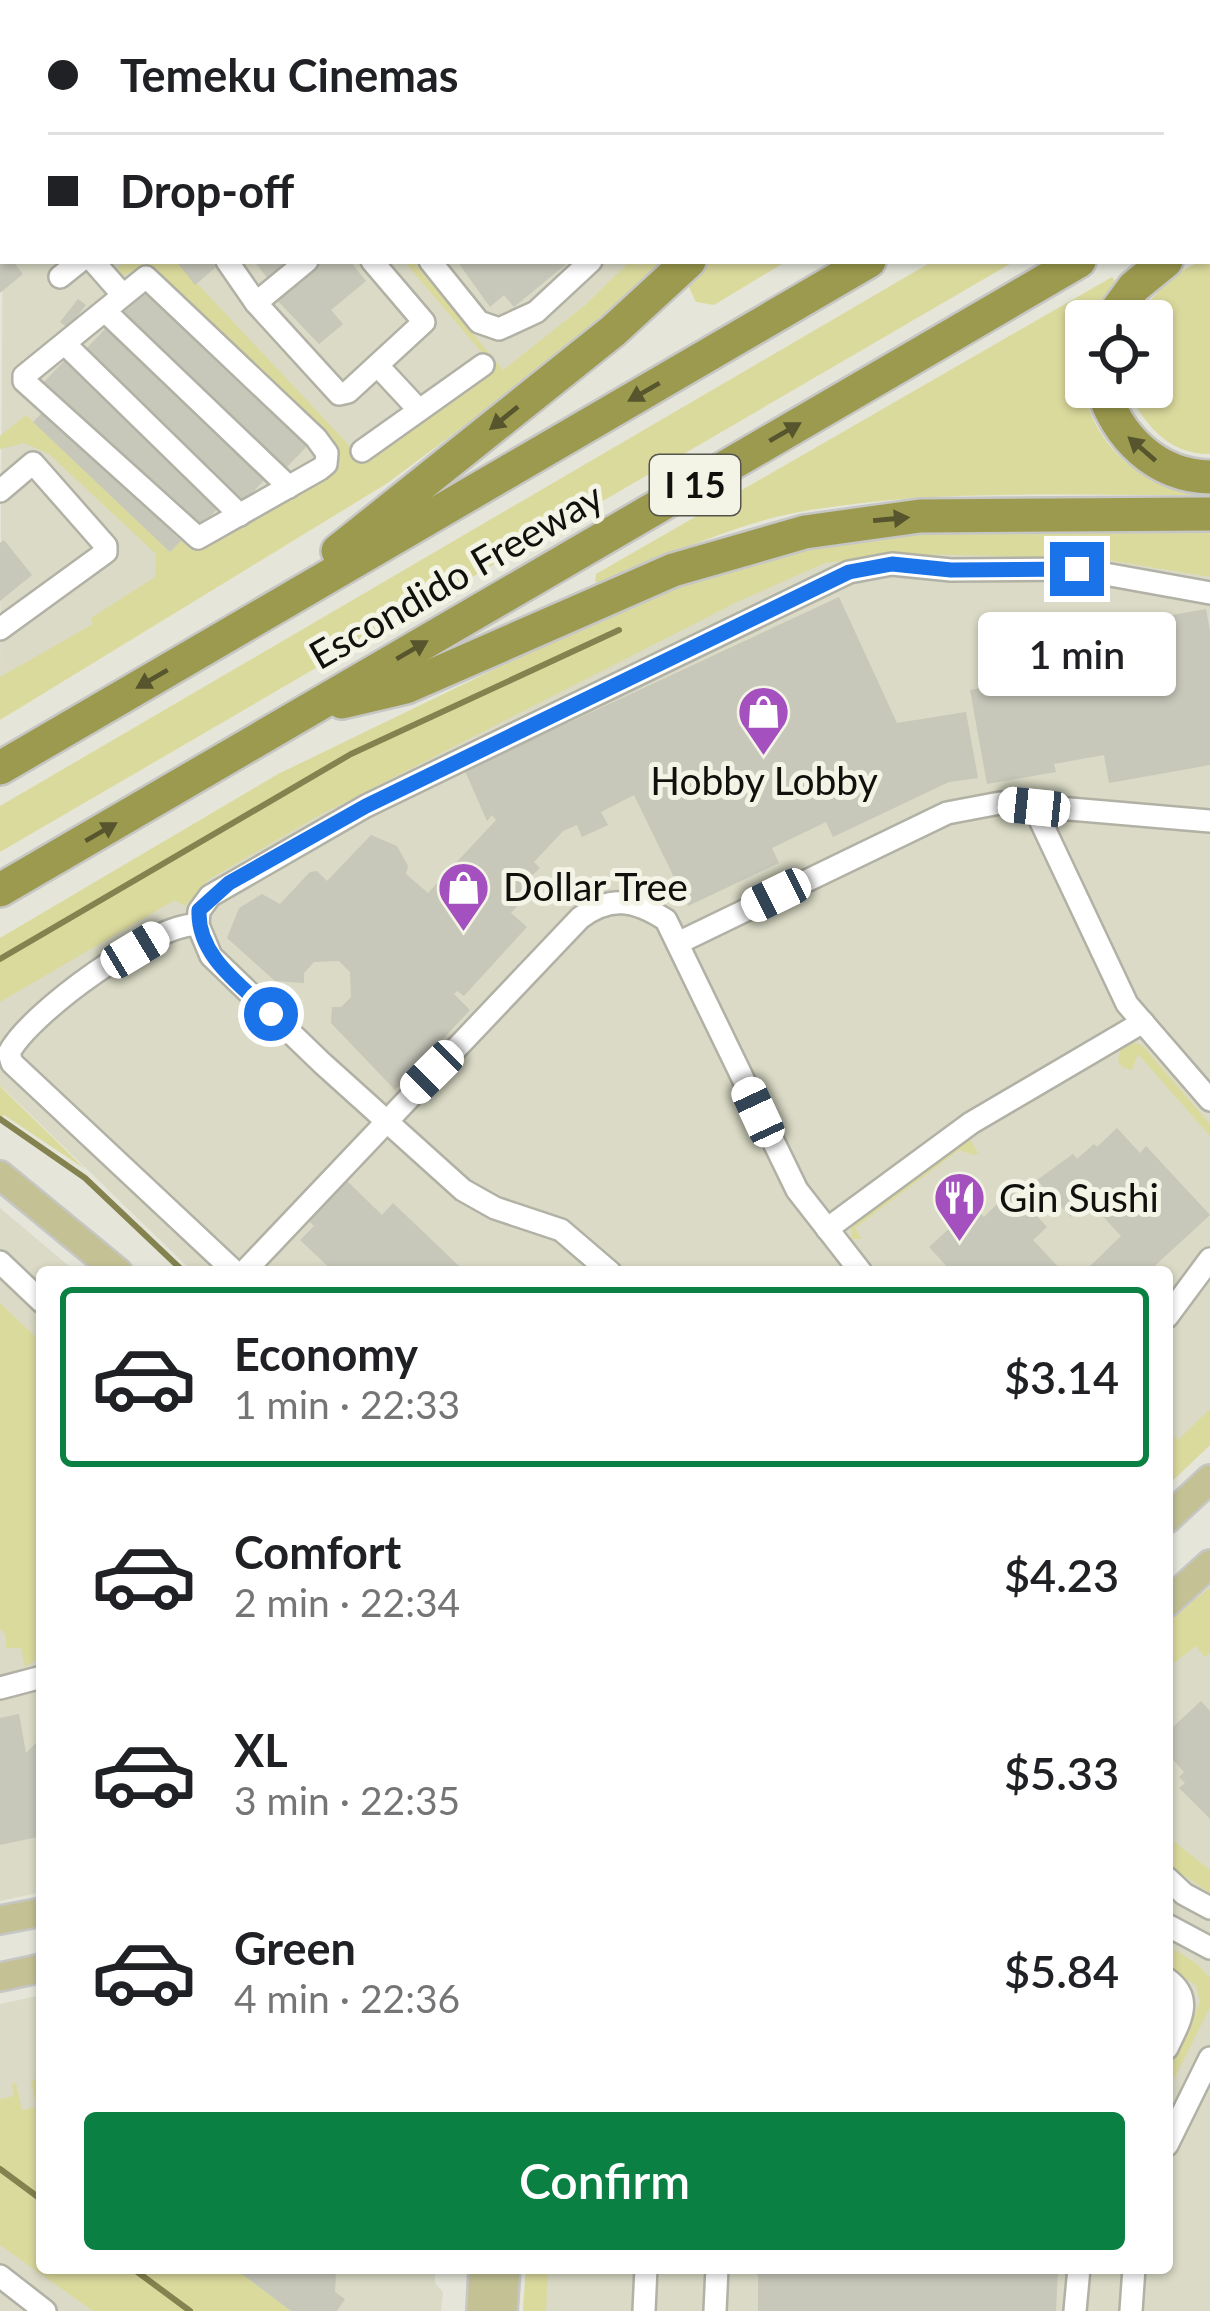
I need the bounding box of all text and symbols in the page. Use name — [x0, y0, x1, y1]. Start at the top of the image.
text: Temeku Cinemas — [120, 48, 459, 102]
text: Drop-off — [120, 164, 294, 218]
map controls — [1065, 300, 1173, 408]
button: locate — [1065, 300, 1173, 408]
one-way arrow — [627, 381, 661, 402]
one-way arrow — [489, 405, 520, 430]
one-way arrow — [768, 422, 802, 443]
one-way arrow — [1127, 437, 1157, 463]
road number: I 15 — [650, 455, 740, 515]
street label: Escondido Freeway — [301, 473, 610, 678]
one-way arrow — [873, 509, 910, 528]
route end — [1050, 542, 1104, 596]
callout: 1 min — [978, 611, 1176, 695]
text: 1 min — [1029, 631, 1125, 677]
one-way arrow — [395, 640, 429, 661]
one-way arrow — [135, 668, 168, 689]
shop icon: Hobby Lobby — [736, 683, 792, 757]
place label: Hobby Lobby — [650, 757, 878, 803]
car — [996, 785, 1072, 829]
one-way arrow — [84, 822, 118, 843]
shop icon: Dollar Tree — [436, 859, 492, 933]
place label: Dollar Tree — [503, 863, 688, 909]
car — [736, 863, 816, 927]
car — [95, 916, 175, 984]
route start — [244, 987, 298, 1041]
car — [394, 1034, 470, 1110]
car — [726, 1072, 790, 1152]
restaurant icon: Gin Sushi — [932, 1170, 988, 1244]
place label: Gin Sushi — [999, 1174, 1159, 1220]
icon: car — [90, 1323, 198, 1431]
text: Economy — [234, 1327, 418, 1381]
text: $3.14 — [1004, 1350, 1119, 1404]
text: 1 min · 22:33 — [234, 1381, 460, 1427]
icon: car — [90, 1521, 198, 1629]
text: Comfort — [234, 1525, 401, 1579]
text: $4.23 — [1004, 1548, 1119, 1602]
text: 2 min · 22:34 — [234, 1579, 460, 1625]
icon: car — [90, 1719, 198, 1827]
text: XL — [234, 1723, 288, 1777]
text: $5.33 — [1004, 1746, 1119, 1800]
text: 3 min · 22:35 — [234, 1777, 460, 1823]
icon: car — [90, 1917, 198, 2025]
text: Green — [234, 1921, 356, 1975]
text: $5.84 — [1004, 1944, 1119, 1998]
text: 4 min · 22:36 — [234, 1975, 460, 2021]
button: Confirm — [84, 2112, 1125, 2250]

